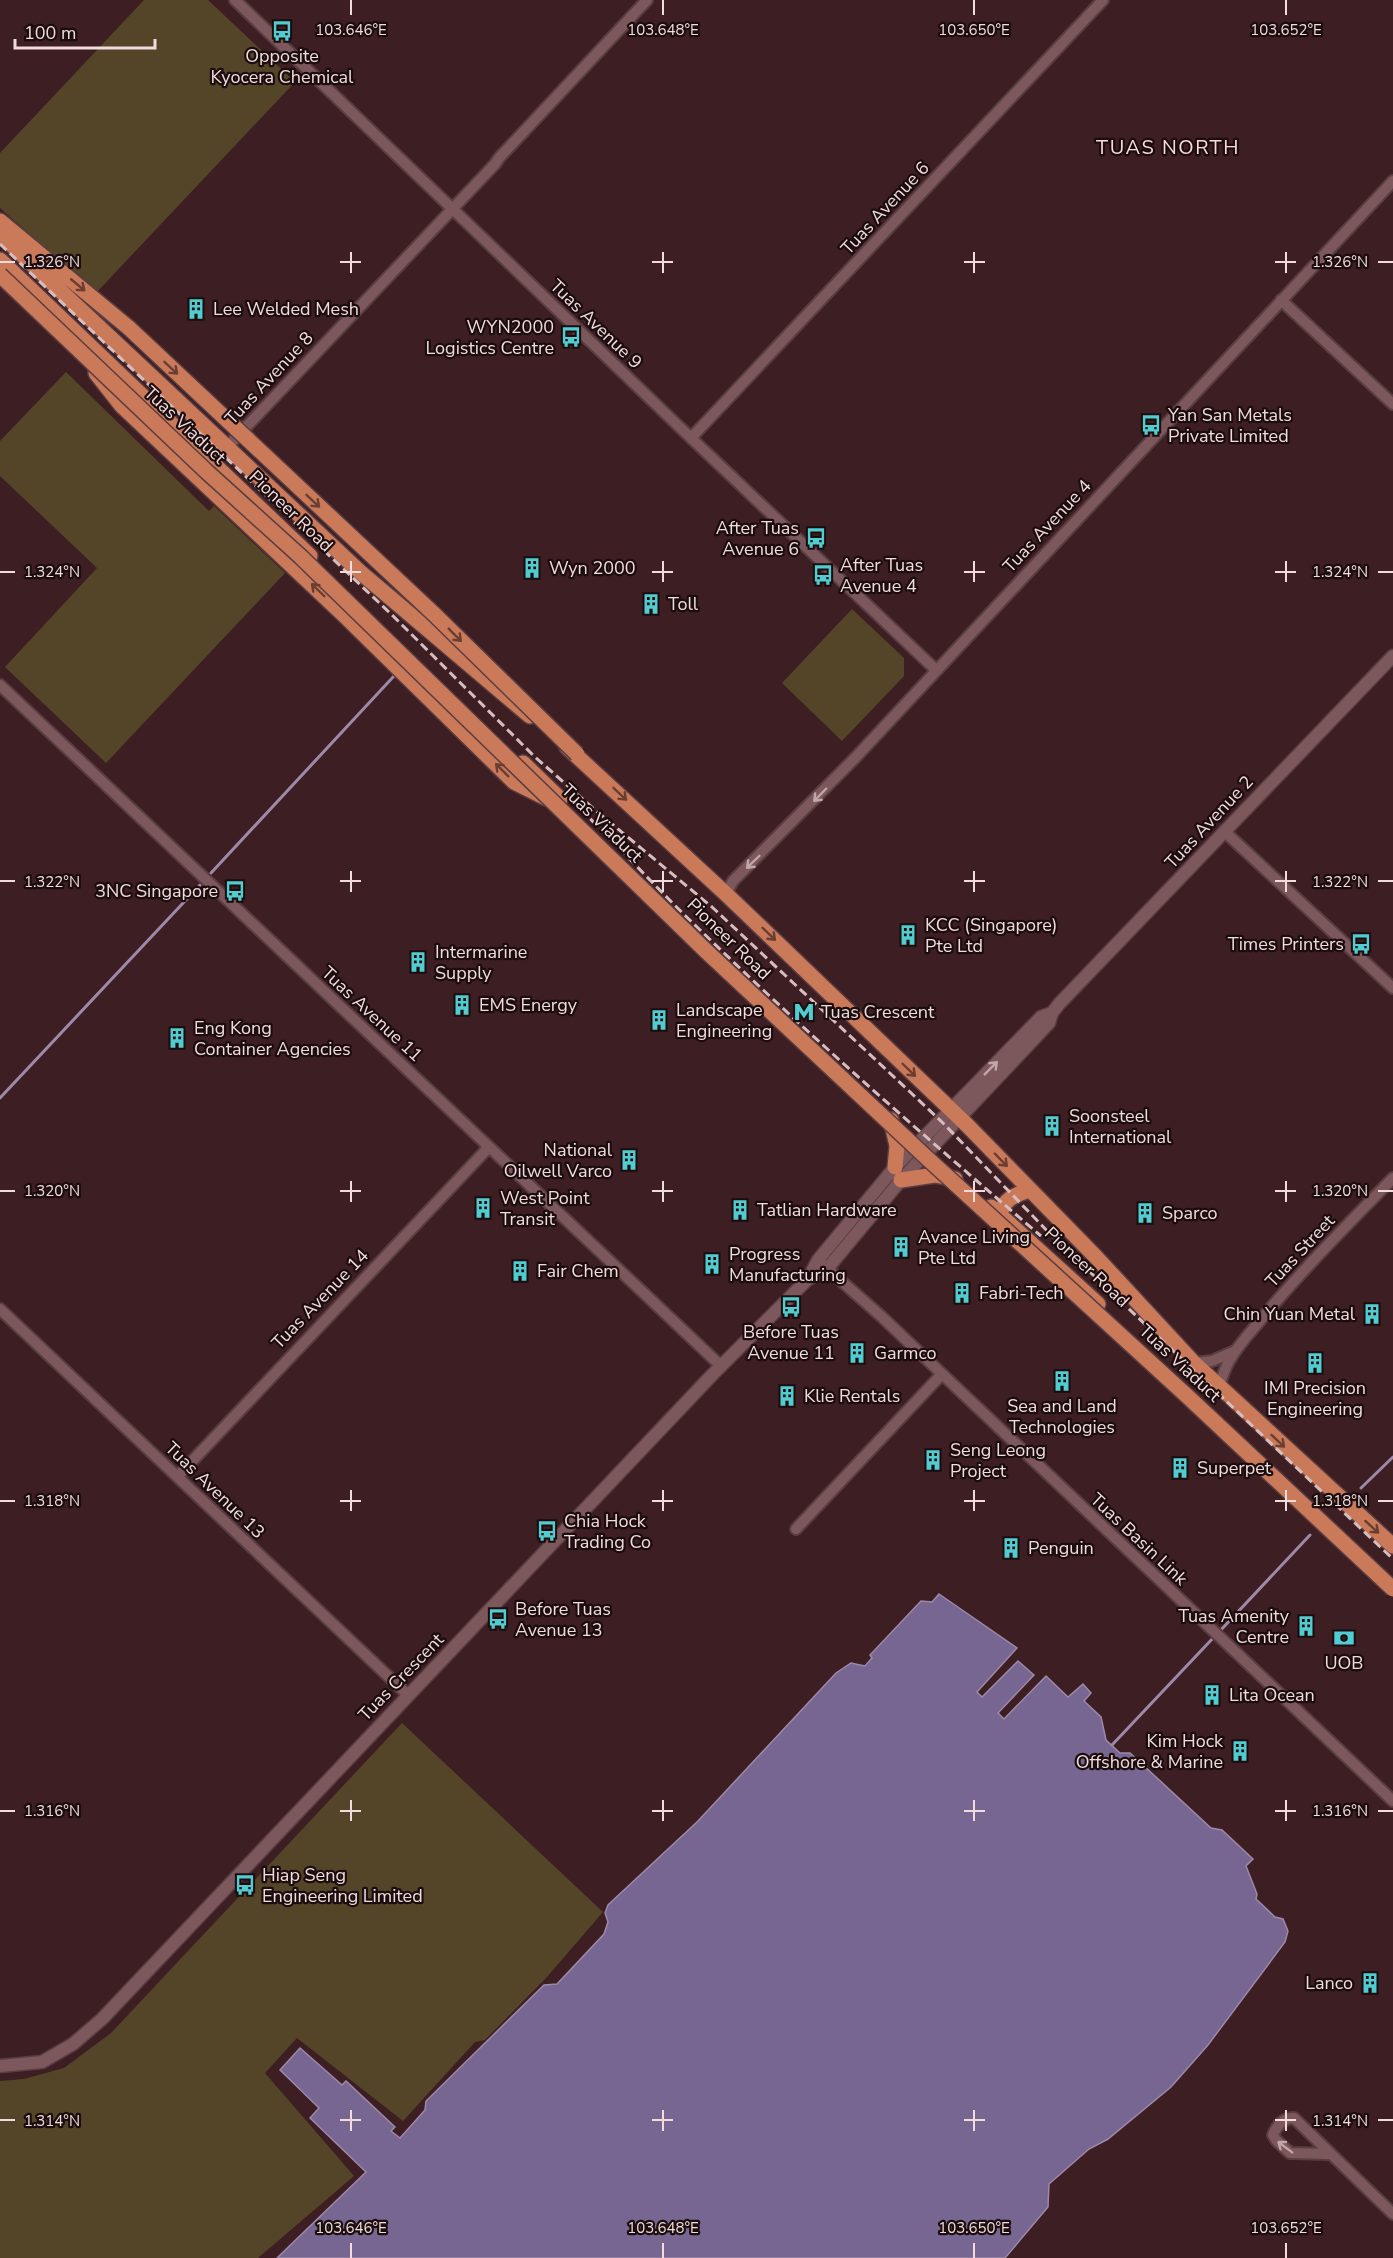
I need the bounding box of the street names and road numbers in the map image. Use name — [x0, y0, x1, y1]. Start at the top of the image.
street label: Tuas Avenue 6 — [836, 156, 934, 260]
street label: Tuas Avenue 9 — [545, 274, 647, 374]
street label: Tuas Avenue 8 — [220, 326, 318, 430]
street label: Tuas Viaduct — [139, 381, 232, 470]
street label: Pioneer Road — [244, 465, 338, 557]
street label: Tuas Avenue 4 — [998, 474, 1097, 578]
street label: Tuas Avenue 2 — [1160, 770, 1258, 874]
street label: Tuas Viaduct — [556, 778, 648, 868]
street label: Pioneer Road — [682, 893, 776, 985]
street label: Tuas Avenue 11 — [316, 961, 428, 1067]
street label: Tuas Street — [1260, 1209, 1340, 1293]
street label: Pioneer Road — [1039, 1221, 1135, 1313]
street label: Tuas Avenue 14 — [266, 1244, 374, 1354]
street label: Tuas Viaduct — [1134, 1319, 1227, 1408]
street label: Tuas Avenue 13 — [160, 1436, 270, 1544]
street label: Tuas Basin Link — [1085, 1488, 1194, 1591]
street label: Tuas Crescent — [353, 1627, 449, 1726]

